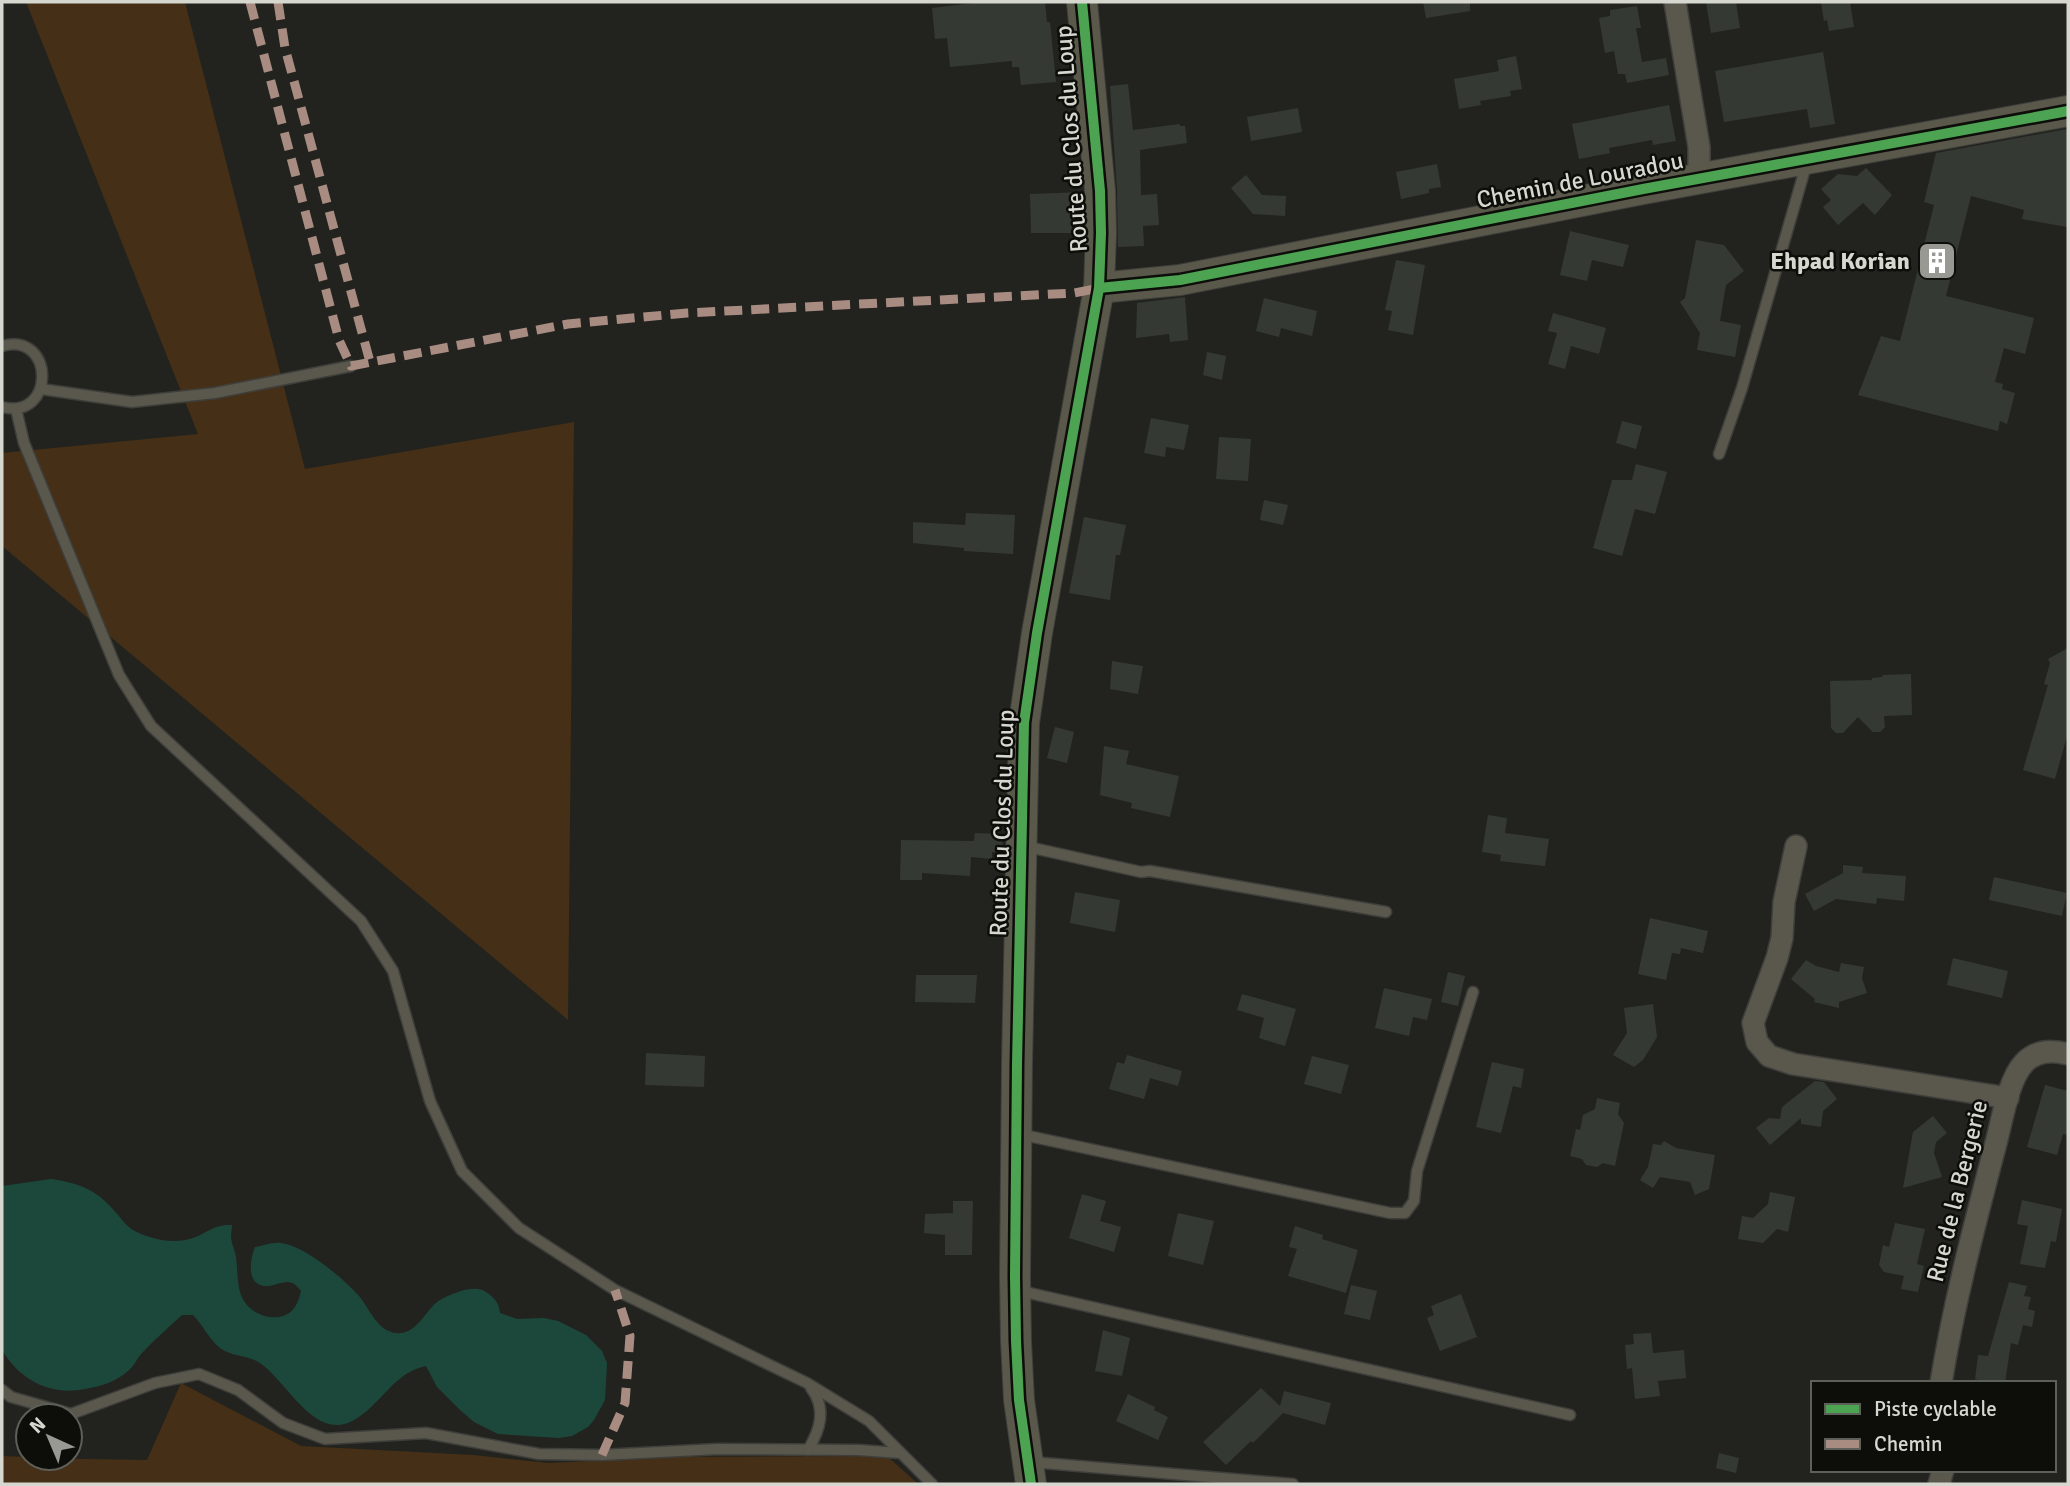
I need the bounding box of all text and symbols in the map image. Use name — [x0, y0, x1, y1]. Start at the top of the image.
street label: Route du Clos du Loup — [1048, 25, 1094, 253]
street label: Chemin de Louradou — [1474, 145, 1686, 215]
building icon: Ehpad Korian — [1916, 240, 1958, 282]
place label: Ehpad Korian — [1770, 246, 1910, 276]
street label: Route du Clos du Loup — [983, 709, 1021, 937]
street label: Rue de la Bergerie — [1920, 1097, 1994, 1285]
legend — [1811, 1381, 2056, 1472]
text: Piste cyclable — [1874, 1396, 1997, 1422]
north arrow — [14, 1402, 84, 1472]
text: N — [25, 1412, 51, 1439]
text: Chemin — [1874, 1431, 1943, 1457]

